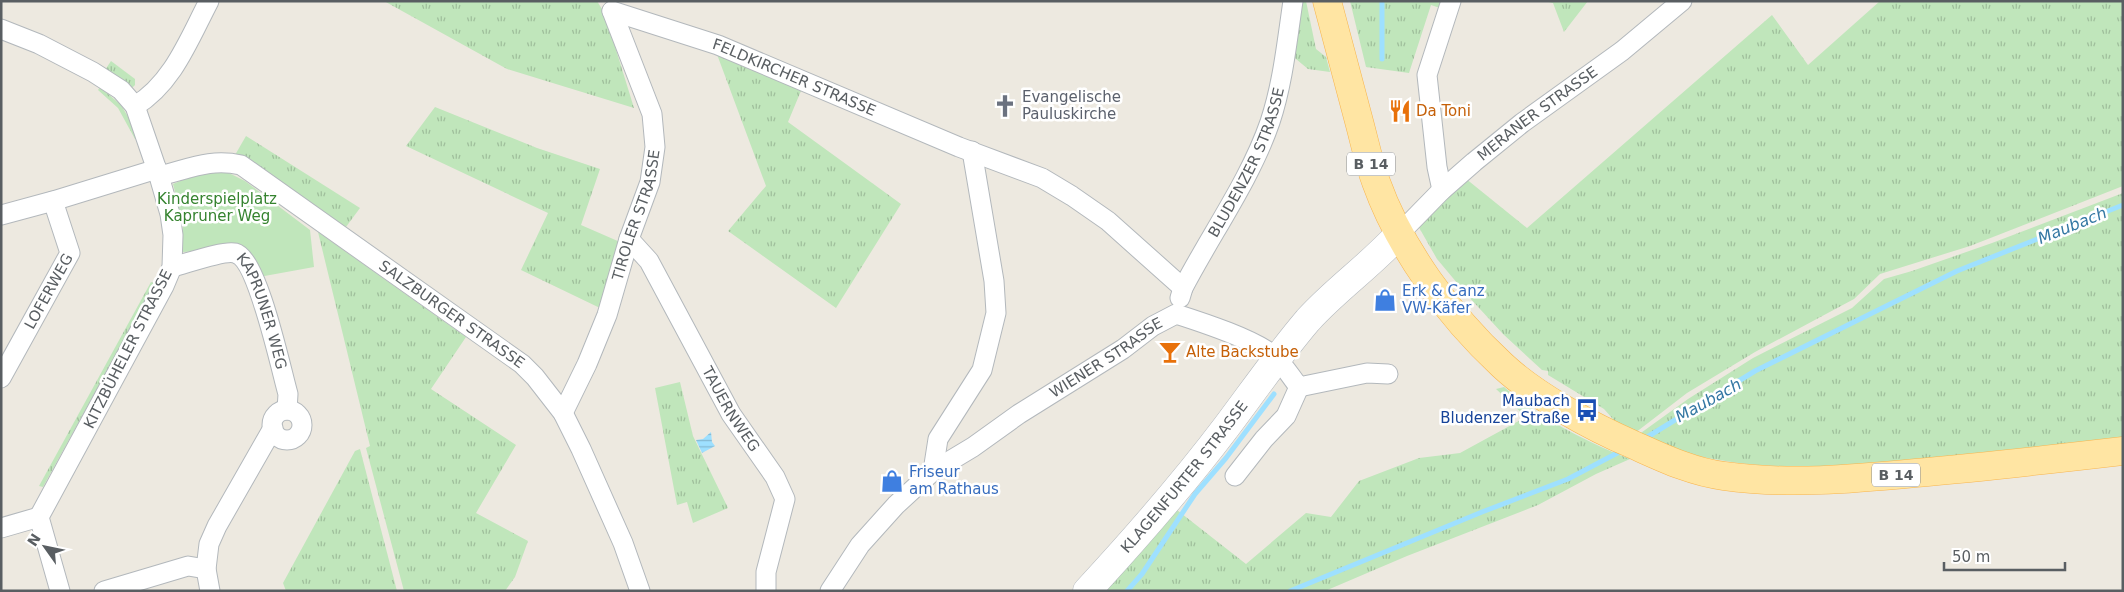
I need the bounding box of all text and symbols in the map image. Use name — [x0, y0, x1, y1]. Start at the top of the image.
street label: FELDKIRCHER STRASSE — [710, 35, 879, 120]
street label: MERANER STRASSE — [1474, 63, 1601, 165]
street label: BLUDENZER STRASSE — [1205, 86, 1288, 241]
place label: Evangelische Pauluskirche — [1022, 88, 1121, 123]
church icon: Evangelische Pauluskirche — [992, 93, 1018, 119]
restaurant icon: Da Toni — [1387, 98, 1413, 124]
place label: Da Toni — [1416, 102, 1471, 120]
street label: TIROLER STRASSE — [608, 148, 664, 284]
road number: B 14 — [1347, 152, 1395, 175]
park label: Kinderspielplatz Kapruner Weg — [157, 190, 277, 225]
water label: Maubach — [2035, 203, 2109, 248]
street label: KAPRUNER WEG — [233, 249, 290, 371]
street label: LOFERWEG — [21, 250, 77, 332]
street label: SALZBURGER STRASSE — [376, 257, 528, 372]
street label: KITZBÜHELER STRASSE — [79, 266, 176, 432]
place label: Erk & Canz VW-Käfer — [1402, 282, 1485, 317]
shop icon: Erk & Canz VW-Käfer — [1372, 287, 1398, 313]
street label: WIENER STRASSE — [1046, 314, 1165, 402]
bar icon: Alte Backstube — [1157, 339, 1183, 365]
place label: Alte Backstube — [1186, 343, 1299, 361]
street label: TAUERNWEG — [698, 363, 763, 455]
water label: Maubach — [1672, 375, 1745, 426]
place label: Maubach Bludenzer Straße — [1440, 392, 1570, 427]
street label: KLAGENFURTER STRASSE — [1117, 397, 1252, 557]
bus stop icon: Maubach Bludenzer Straße — [1574, 397, 1600, 423]
place label: Friseur am Rathaus — [909, 463, 999, 498]
road number: B 14 — [1872, 464, 1920, 486]
shop icon: Friseur am Rathaus — [879, 468, 905, 494]
north arrow — [20, 522, 70, 572]
text: N — [24, 531, 44, 549]
scale bar — [1944, 540, 2065, 572]
text: 50 m — [1952, 548, 1990, 566]

